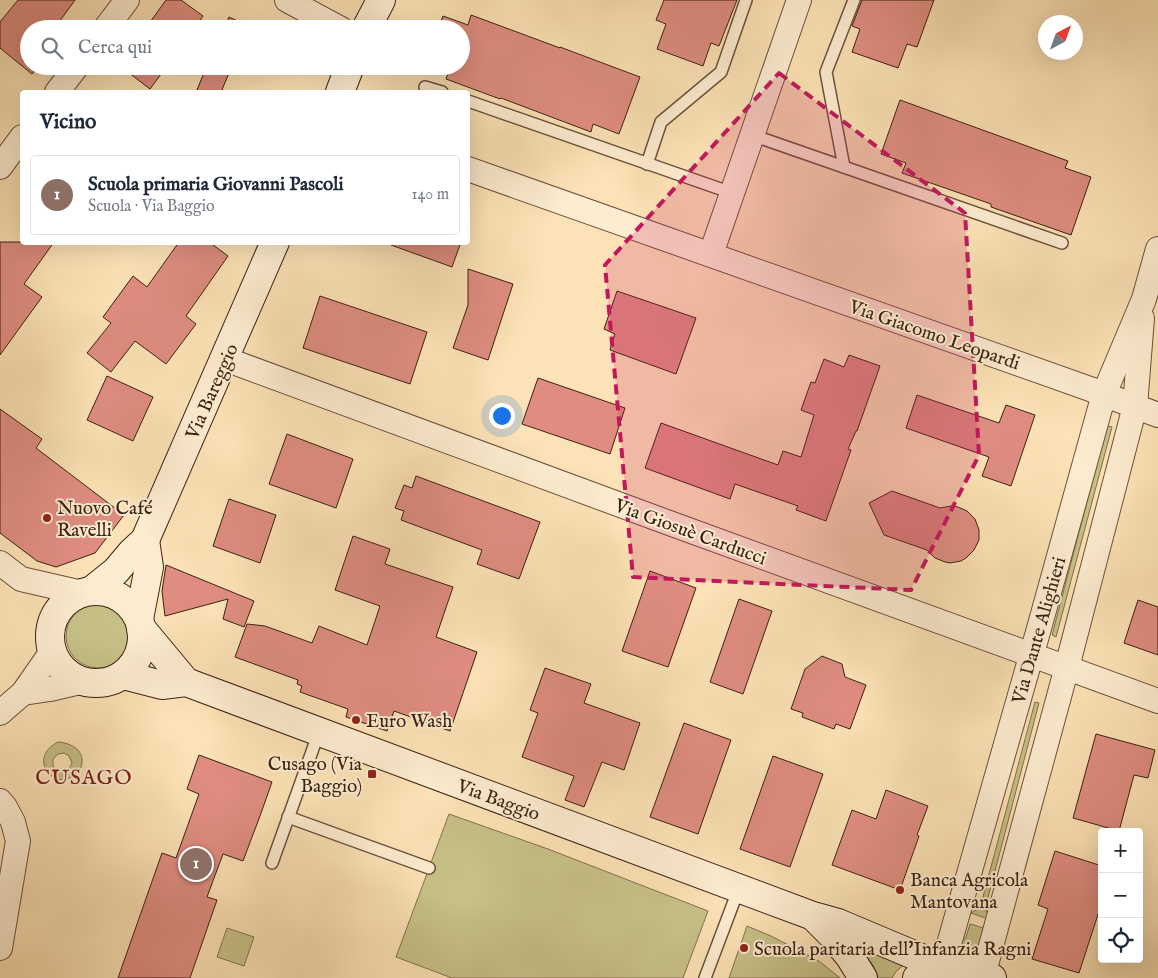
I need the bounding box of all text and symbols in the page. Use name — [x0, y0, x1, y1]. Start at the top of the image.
north arrow — [1038, 15, 1083, 60]
search box — [20, 20, 470, 75]
icon: search — [38, 34, 66, 62]
text: Cerca qui — [78, 36, 152, 60]
text: Vicino — [40, 109, 96, 136]
text: Scuola primaria Giovanni Pascoli — [88, 173, 344, 197]
text: 1 — [54, 185, 60, 205]
text: 140 m — [411, 185, 449, 205]
text: Scuola · Via Baggio — [88, 197, 215, 217]
street label: Via Giacomo Leopardi — [845, 295, 1023, 376]
street label: Via Bareggio — [181, 340, 245, 444]
your location — [489, 403, 515, 429]
street label: Via Giosuè Carducci — [610, 494, 769, 571]
place label: Nuovo Café Ravelli — [57, 497, 153, 543]
marker: Nuovo Café Ravelli — [41, 512, 53, 524]
street label: Via Dante Alighieri — [1007, 554, 1072, 708]
place label: Euro Wash — [366, 710, 452, 734]
marker: Euro Wash — [350, 714, 362, 726]
place label: Cusago (Via Baggio) — [268, 753, 363, 799]
district label: CUSAGO — [35, 765, 133, 792]
marker: Cusago (Via Baggio) — [366, 768, 378, 780]
street label: Via Baggio — [453, 774, 543, 827]
map controls — [1098, 828, 1143, 963]
button: + — [1098, 828, 1143, 873]
pin: 1 — [180, 845, 212, 883]
place label: Banca Agricola Mantovana — [910, 869, 1029, 915]
button: − — [1098, 873, 1143, 918]
marker: Banca Agricola Mantovana — [894, 884, 906, 896]
button: locate — [1098, 918, 1143, 963]
place label: Scuola paritaria dell'Infanzia Ragni — [754, 938, 1031, 962]
marker: Scuola paritaria dell'Infanzia Ragni — [738, 942, 750, 954]

